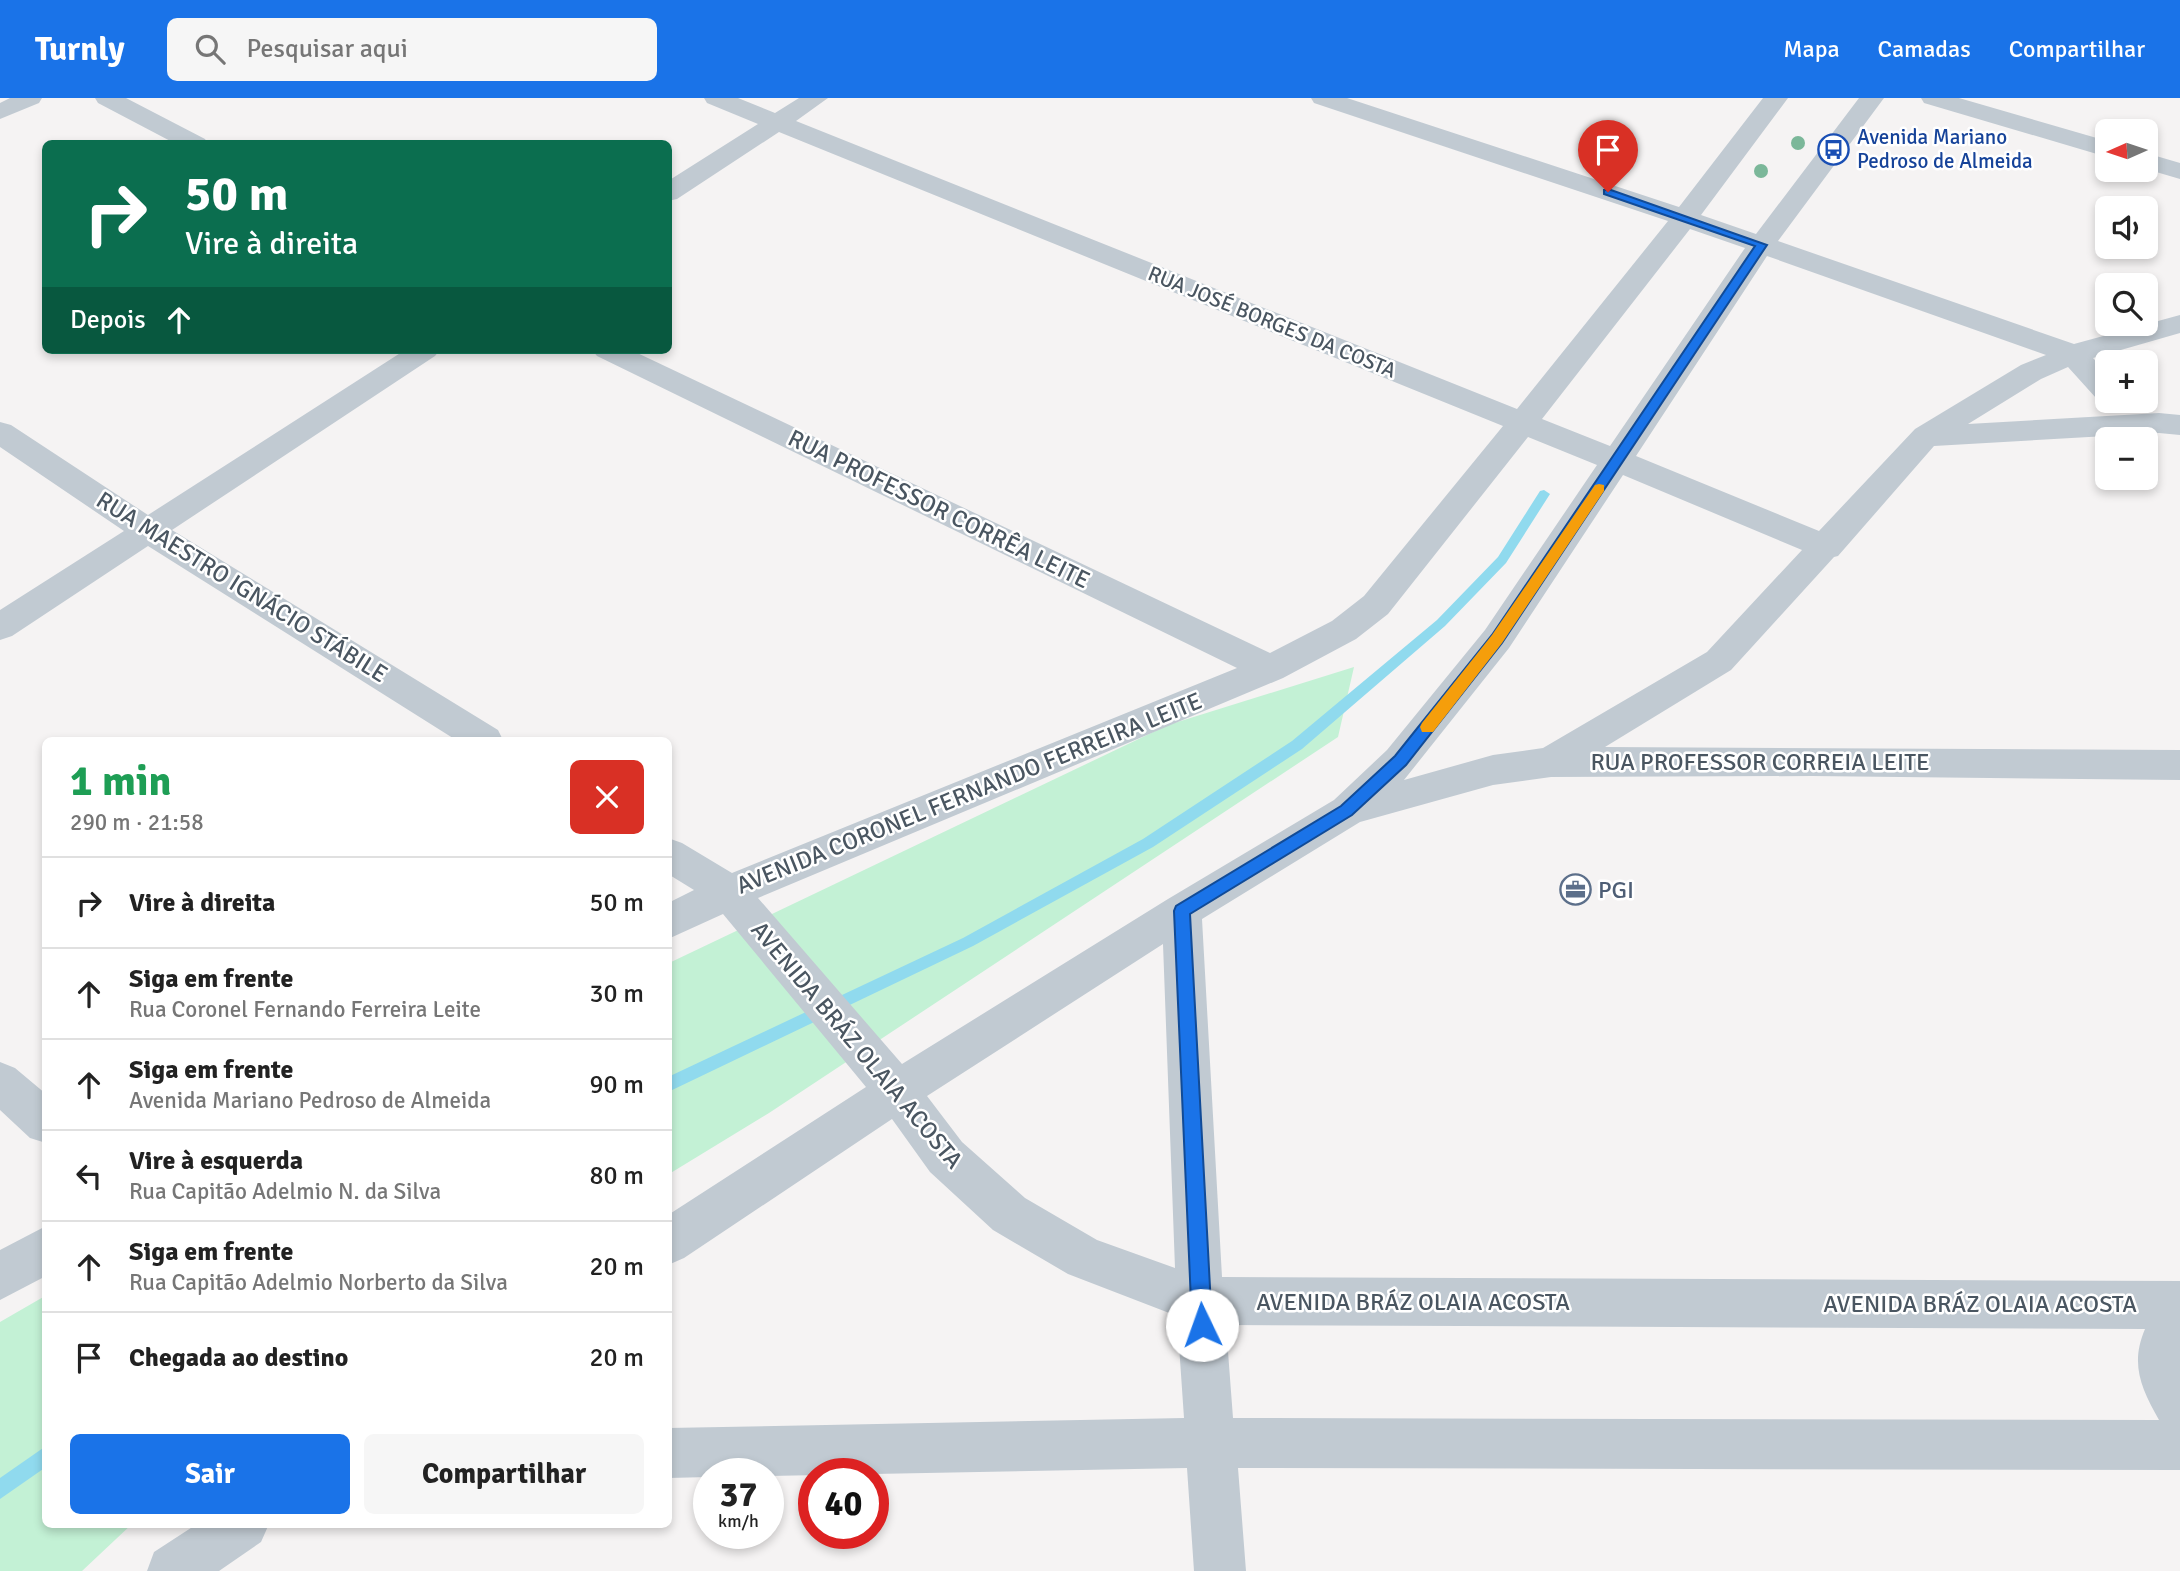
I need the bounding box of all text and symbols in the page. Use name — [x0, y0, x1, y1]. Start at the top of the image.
search box — [167, 18, 657, 81]
text: Turnly — [35, 29, 125, 70]
icon: search — [191, 30, 229, 68]
text: Pesquisar aqui — [247, 33, 408, 65]
text: Mapa — [1783, 34, 1840, 64]
text: Camadas — [1878, 34, 1971, 64]
text: Compartilhar — [2009, 34, 2145, 64]
north arrow — [2095, 119, 2158, 182]
map controls — [2095, 119, 2158, 490]
pin — [1578, 120, 1638, 192]
place label: Avenida Mariano Pedroso de Almeida — [1857, 124, 2033, 174]
icon: arrive — [1589, 131, 1627, 169]
bus stop icon: Avenida Mariano Pedroso de Almeida — [1817, 132, 1851, 166]
text: 50 m — [185, 164, 288, 224]
icon: right — [70, 168, 161, 259]
button: sound — [2095, 196, 2158, 259]
text: Vire à direita — [185, 224, 358, 263]
street label: RUA JOSÉ BORGES DA COSTA — [1144, 260, 1400, 384]
button: search — [2095, 273, 2158, 336]
icon: ahead — [160, 301, 198, 339]
text: Depois — [70, 304, 146, 336]
button: + — [2095, 350, 2158, 413]
street label: RUA PROFESSOR CORRÊA LEITE — [783, 423, 1095, 595]
button: − — [2095, 427, 2158, 490]
street label: RUA MAESTRO IGNÁCIO STÁBILE — [91, 485, 393, 689]
street label: AVENIDA CORONEL FERNANDO FERREIRA LEITE — [732, 686, 1206, 900]
street label: RUA PROFESSOR CORREIA LEITE — [1590, 747, 1930, 777]
text: 1 min — [70, 756, 171, 807]
button: close — [570, 760, 644, 834]
text: 290 m · 21:58 — [70, 808, 204, 837]
office icon: PGI — [1558, 873, 1592, 907]
place label: PGI — [1598, 875, 1634, 905]
icon: right — [70, 884, 108, 922]
text: Vire à direita — [129, 887, 275, 919]
text: 50 m — [589, 887, 644, 919]
street label: AVENIDA BRÁZ OLAIA ACOSTA — [745, 915, 970, 1175]
text: Siga em frente — [129, 963, 293, 995]
icon: ahead — [70, 975, 108, 1013]
text: 30 m — [589, 978, 644, 1010]
text: Rua Coronel Fernando Ferreira Leite — [129, 995, 481, 1024]
text: Siga em frente — [129, 1054, 293, 1086]
icon: ahead — [70, 1066, 108, 1104]
text: 90 m — [589, 1069, 644, 1101]
text: Avenida Mariano Pedroso de Almeida — [129, 1086, 491, 1115]
text: Vire à esquerda — [129, 1145, 303, 1177]
icon: left — [70, 1157, 108, 1195]
text: 80 m — [589, 1160, 644, 1192]
text: Rua Capitão Adelmio N. da Silva — [129, 1177, 441, 1206]
text: Siga em frente — [129, 1236, 293, 1268]
icon: ahead — [70, 1248, 108, 1286]
text: 20 m — [589, 1251, 644, 1283]
text: Rua Capitão Adelmio Norberto da Silva — [129, 1268, 508, 1297]
street label: AVENIDA BRÁZ OLAIA ACOSTA — [1256, 1287, 1570, 1317]
position arrow — [1165, 1288, 1239, 1362]
street label: AVENIDA BRÁZ OLAIA ACOSTA — [1823, 1289, 2137, 1319]
icon: arrive — [70, 1339, 108, 1377]
text: Chegada ao destino — [129, 1342, 348, 1374]
text: 20 m — [589, 1342, 644, 1374]
button: Sair — [70, 1434, 350, 1514]
button: Compartilhar — [364, 1434, 644, 1514]
speed limit sign: 40 — [798, 1458, 889, 1549]
text: 37 — [720, 1473, 757, 1516]
text: km/h — [718, 1510, 759, 1532]

